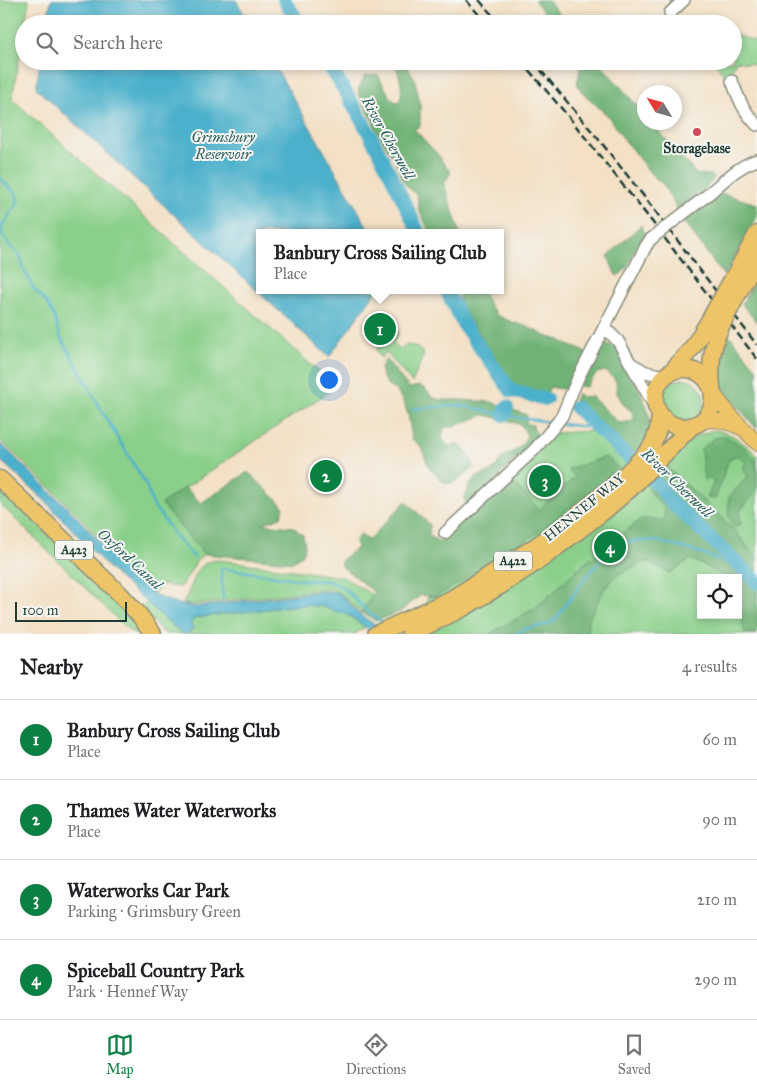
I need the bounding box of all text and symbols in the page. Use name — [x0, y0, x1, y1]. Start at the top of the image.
search box — [15, 15, 742, 70]
icon: search — [33, 29, 61, 57]
text: Search here — [73, 31, 163, 54]
north arrow — [637, 85, 682, 130]
water label: River Cherwell — [357, 93, 419, 184]
marker: Storagebase — [691, 126, 703, 138]
water label: Grimsbury Reservoir — [191, 128, 256, 163]
place label: Storagebase — [663, 140, 731, 158]
popup — [256, 229, 504, 294]
text: Banbury Cross Sailing Club — [274, 241, 486, 264]
text: Place — [274, 264, 307, 283]
pin: 1 — [364, 310, 396, 348]
your location — [316, 367, 342, 393]
water label: River Cherwell — [637, 444, 718, 523]
pin: 2 — [310, 457, 342, 495]
pin: 3 — [529, 462, 561, 500]
street label: HENNEF WAY — [541, 469, 629, 545]
water label: Oxford Canal — [94, 525, 167, 595]
pin: 4 — [594, 528, 626, 566]
road number: A423 — [55, 540, 93, 560]
road number: A422 — [494, 552, 532, 570]
map controls — [697, 574, 742, 619]
button: locate — [697, 574, 742, 619]
scale bar — [15, 599, 128, 622]
text: 100 m — [22, 602, 59, 619]
text: Nearby — [20, 654, 83, 680]
text: 4 results — [682, 657, 737, 676]
text: Banbury Cross Sailing Club — [67, 719, 280, 742]
text: 1 — [33, 730, 39, 749]
text: 60 m — [703, 730, 737, 749]
text: Place — [67, 742, 101, 761]
text: Thames Water Waterworks — [67, 799, 276, 822]
text: 2 — [32, 810, 40, 829]
text: 90 m — [702, 810, 737, 829]
text: Place — [67, 822, 101, 841]
text: Waterworks Car Park — [67, 879, 229, 902]
text: 3 — [33, 890, 39, 909]
text: 210 m — [697, 890, 737, 909]
text: Parking · Grimsbury Green — [67, 902, 241, 921]
text: Spiceball Country Park — [67, 959, 244, 982]
text: 4 — [32, 970, 40, 989]
text: 290 m — [694, 970, 737, 989]
text: Park · Hennef Way — [67, 982, 188, 1001]
tab: Map — [106, 1031, 134, 1078]
tab: Directions — [346, 1031, 406, 1078]
tab: Saved — [618, 1031, 651, 1078]

